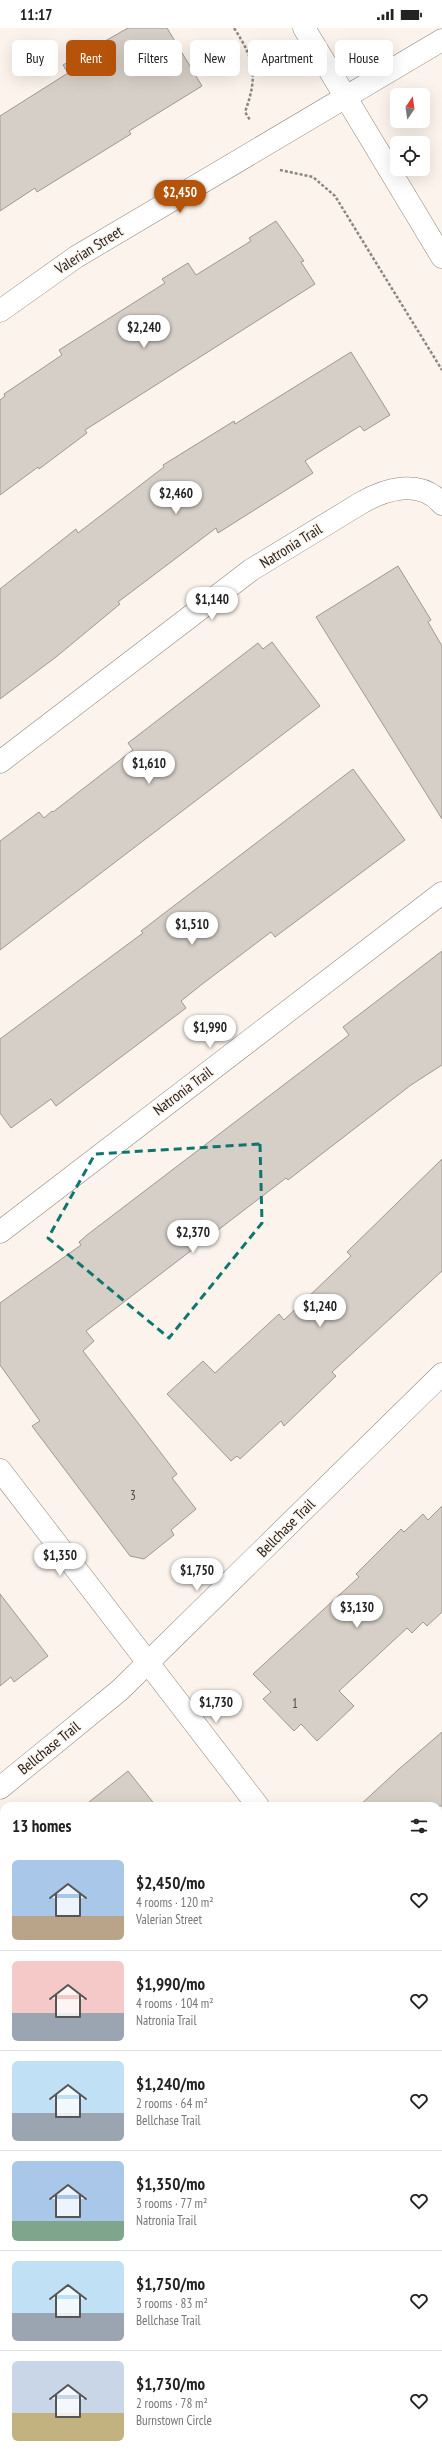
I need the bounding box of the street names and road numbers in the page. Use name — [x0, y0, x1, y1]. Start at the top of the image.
street label: Valerian Street — [51, 221, 126, 278]
street label: Natronia Trail — [256, 519, 326, 572]
street label: Natronia Trail — [149, 1062, 217, 1119]
street label: Bellchase Trail — [253, 1494, 319, 1561]
street label: Bellchase Trail — [14, 1716, 84, 1778]

